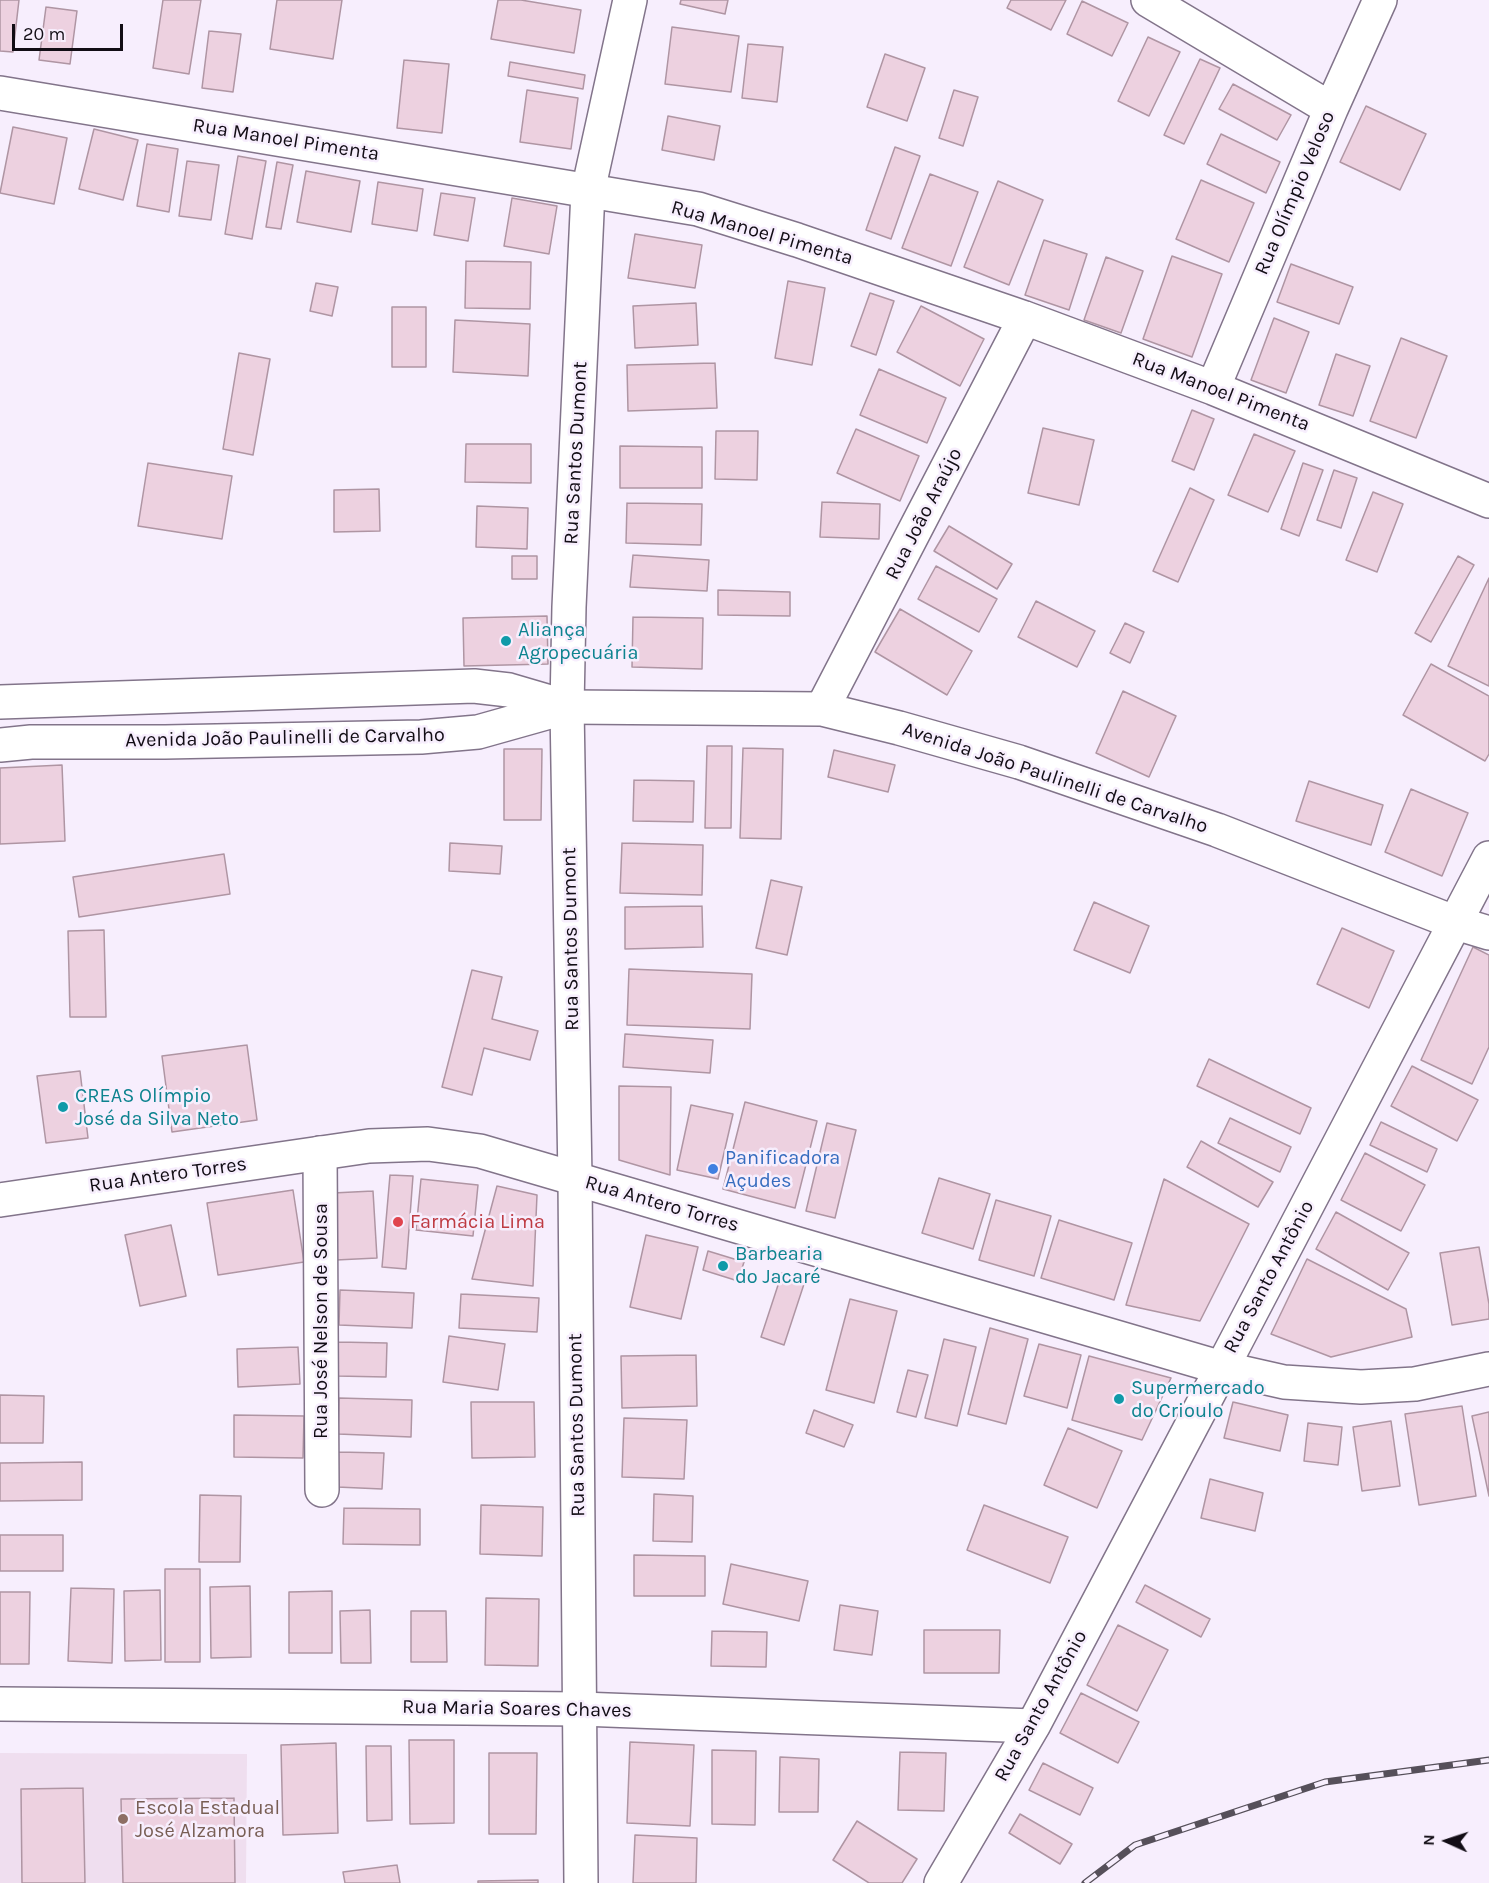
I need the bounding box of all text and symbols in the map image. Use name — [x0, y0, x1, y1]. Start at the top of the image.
scale bar — [15, 12, 126, 50]
text: 20 m — [23, 23, 65, 45]
street label: Rua Olímpio Veloso — [1250, 108, 1340, 278]
street label: Rua Manoel Pimenta — [191, 113, 381, 167]
street label: Rua Manoel Pimenta — [668, 196, 856, 270]
street label: Rua Manoel Pimenta — [1129, 347, 1313, 437]
street label: Rua Santos Dumont — [559, 361, 593, 545]
street label: Rua João Araújo — [880, 444, 968, 584]
place label: Aliança Agropecuária — [518, 618, 639, 665]
marker: Aliança Agropecuária — [499, 634, 513, 648]
street label: Avenida João Paulinelli de Carvalho — [899, 717, 1211, 839]
street label: Avenida João Paulinelli de Carvalho — [125, 723, 445, 753]
street label: Rua Santos Dumont — [557, 847, 585, 1031]
place label: CREAS Olímpio José da Silva Neto — [75, 1084, 239, 1131]
marker: CREAS Olímpio José da Silva Neto — [56, 1100, 70, 1114]
place label: Panificadora Açudes — [725, 1146, 840, 1193]
street label: Rua Antero Torres — [88, 1152, 248, 1198]
marker: Panificadora Açudes — [706, 1162, 720, 1176]
street label: Rua Antero Torres — [582, 1171, 742, 1237]
street label: Rua Santo Antônio — [1219, 1197, 1319, 1357]
street label: Rua José Nelson de Sousa — [309, 1203, 333, 1439]
place label: Farmácia Lima — [410, 1210, 545, 1234]
marker: Farmácia Lima — [391, 1215, 405, 1229]
place label: Barbearia do Jacaré — [735, 1242, 823, 1289]
marker: Barbearia do Jacaré — [716, 1259, 730, 1273]
street label: Rua Santos Dumont — [563, 1333, 591, 1517]
place label: Supermercado do Crioulo — [1131, 1376, 1265, 1423]
marker: Supermercado do Crioulo — [1112, 1392, 1126, 1406]
street label: Rua Santo Antônio — [989, 1626, 1093, 1786]
street label: Rua Maria Soares Chaves — [402, 1695, 632, 1723]
place label: Escola Estadual José Alzamora — [135, 1796, 280, 1843]
north arrow — [1417, 1811, 1477, 1871]
marker: Escola Estadual José Alzamora — [116, 1812, 130, 1826]
text: N — [1419, 1834, 1438, 1846]

